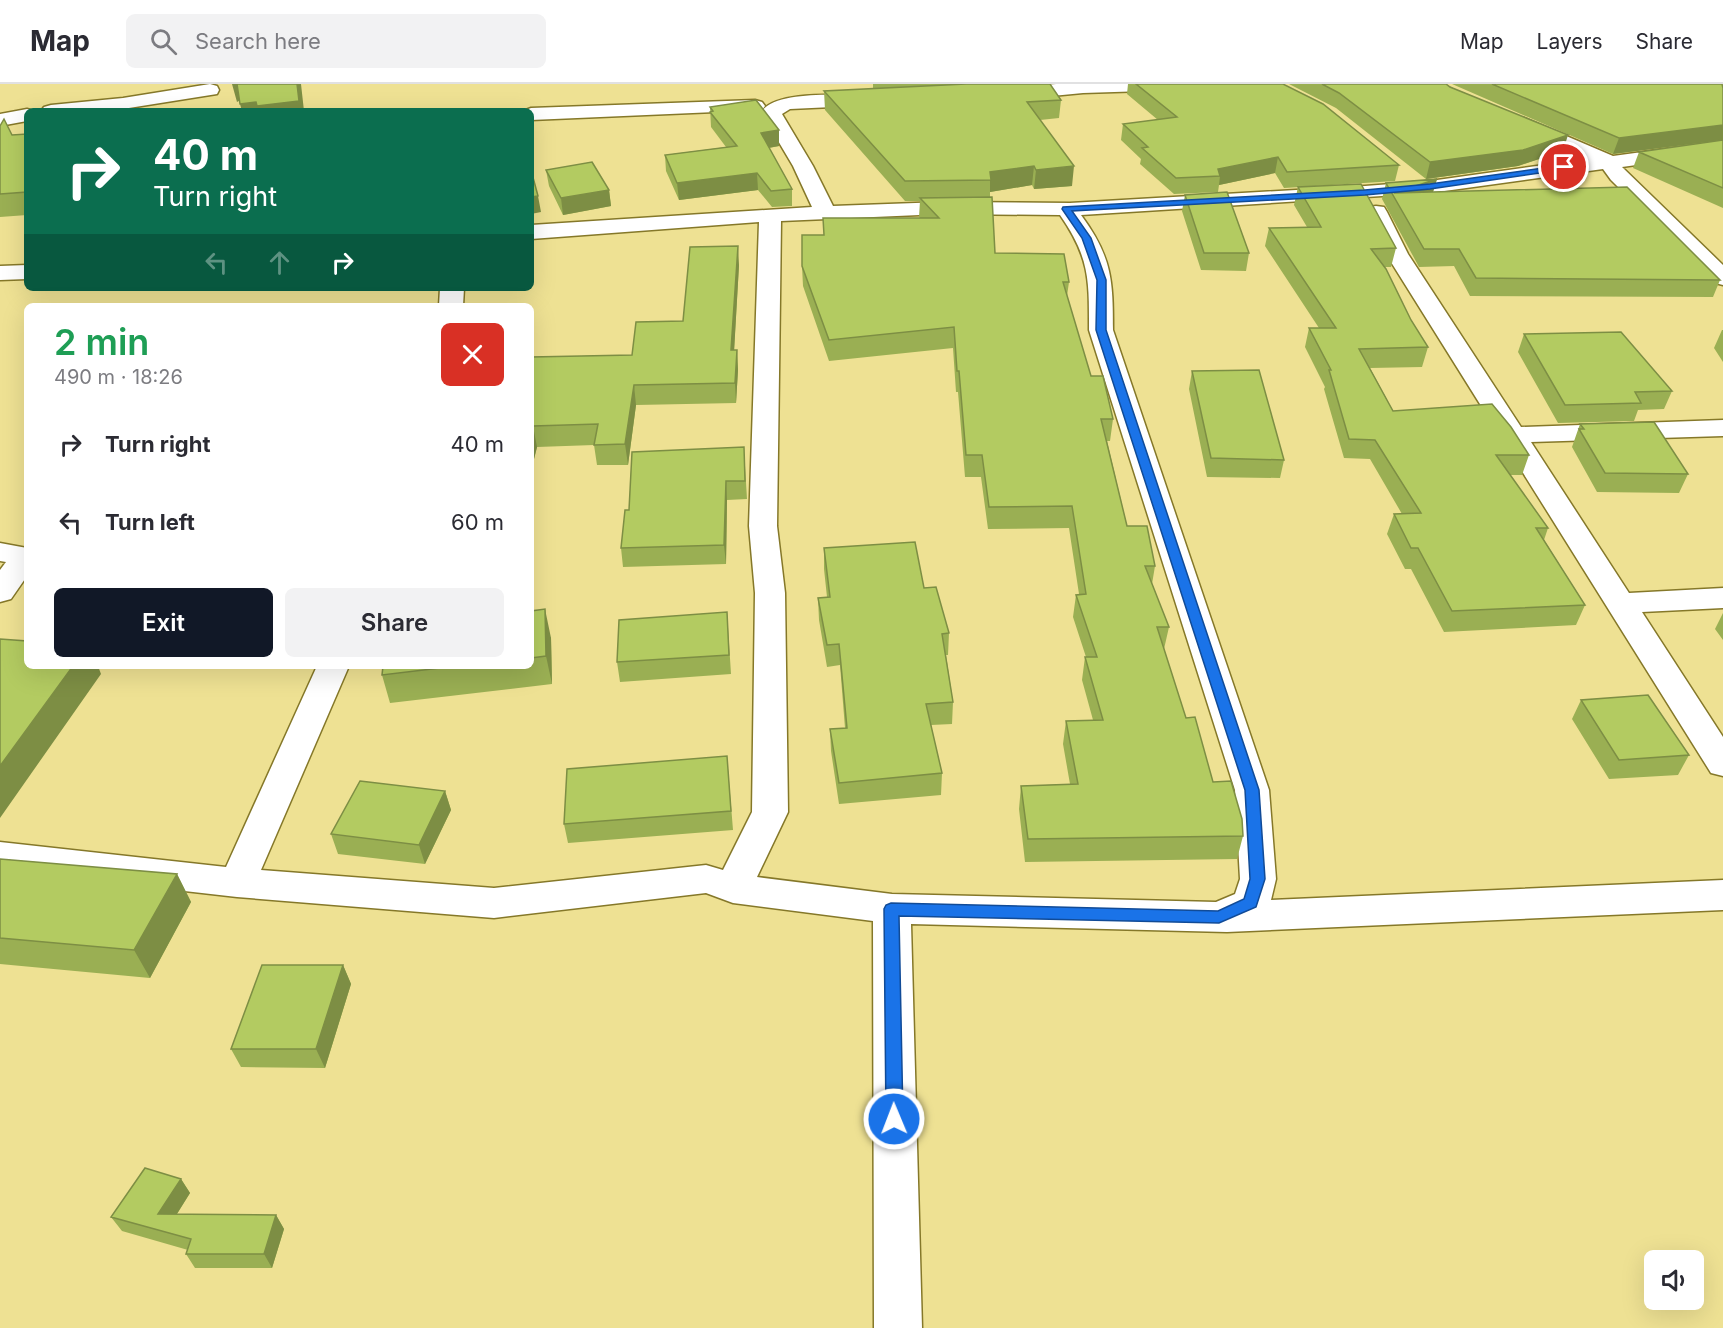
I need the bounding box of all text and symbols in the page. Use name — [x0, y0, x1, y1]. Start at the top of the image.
search box — [126, 14, 546, 68]
text: Map — [30, 24, 90, 58]
icon: search — [147, 25, 180, 58]
text: Search here — [195, 28, 321, 54]
text: Map — [1460, 29, 1504, 54]
text: Layers — [1537, 29, 1603, 54]
text: Share — [1636, 29, 1693, 54]
text: 40 m — [153, 129, 258, 180]
icon: right — [54, 132, 132, 210]
pin — [1538, 141, 1589, 192]
icon: arrive — [1547, 150, 1580, 183]
text: Turn right — [153, 180, 277, 213]
icon: left — [200, 246, 233, 279]
icon: ahead — [263, 246, 296, 279]
icon: right — [326, 246, 359, 279]
text: 2 min — [54, 320, 149, 364]
button: close — [441, 323, 504, 386]
text: 490 m · 18:26 — [54, 365, 183, 389]
icon: right — [54, 428, 87, 461]
text: Turn right — [105, 431, 211, 457]
text: 40 m — [450, 431, 504, 457]
icon: left — [54, 506, 87, 539]
text: Turn left — [105, 509, 195, 535]
text: 60 m — [451, 509, 504, 535]
button: Exit — [54, 588, 273, 657]
button: Share — [285, 588, 504, 657]
position arrow — [862, 1087, 926, 1151]
map controls — [1644, 1250, 1704, 1310]
button: sound — [1644, 1250, 1704, 1310]

